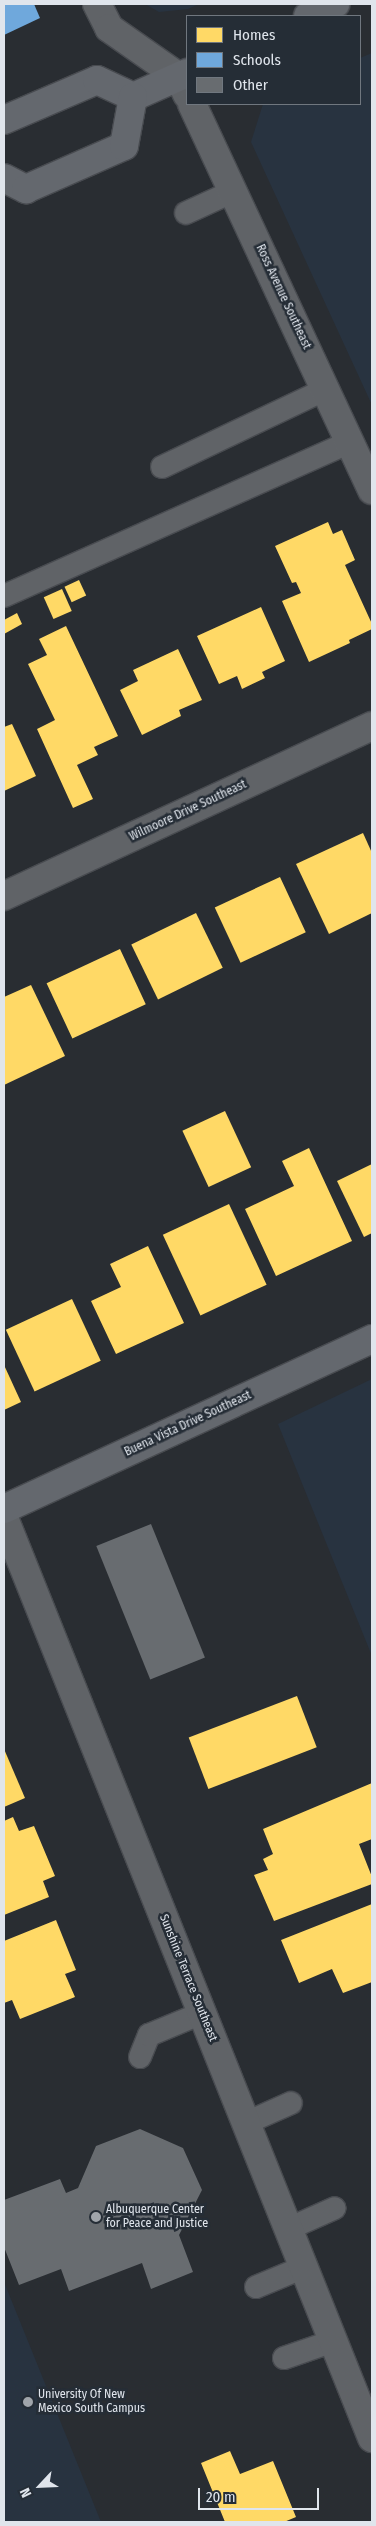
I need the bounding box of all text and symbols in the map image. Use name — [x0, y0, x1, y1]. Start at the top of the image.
legend — [186, 15, 361, 105]
text: Homes — [233, 26, 275, 44]
text: Schools — [233, 51, 281, 69]
text: Other — [233, 76, 268, 94]
street label: Ross Avenue Southeast — [252, 242, 314, 352]
street label: Wilmoore Drive Southeast — [127, 778, 249, 844]
street label: Buena Vista Drive Southeast — [122, 1388, 254, 1460]
street label: Sunshine Terrace Southeast — [156, 1912, 220, 2044]
place label: Albuquerque Center for Peace and Justice — [106, 2203, 208, 2231]
marker: Albuquerque Center for Peace and Justice — [90, 2211, 102, 2223]
place label: University Of New Mexico South Campus — [38, 2388, 145, 2416]
marker: University Of New Mexico South Campus — [22, 2396, 34, 2408]
north arrow — [15, 2461, 65, 2511]
scale bar — [201, 2478, 322, 2510]
text: N — [16, 2485, 35, 2500]
text: 20 m — [206, 2488, 236, 2506]

